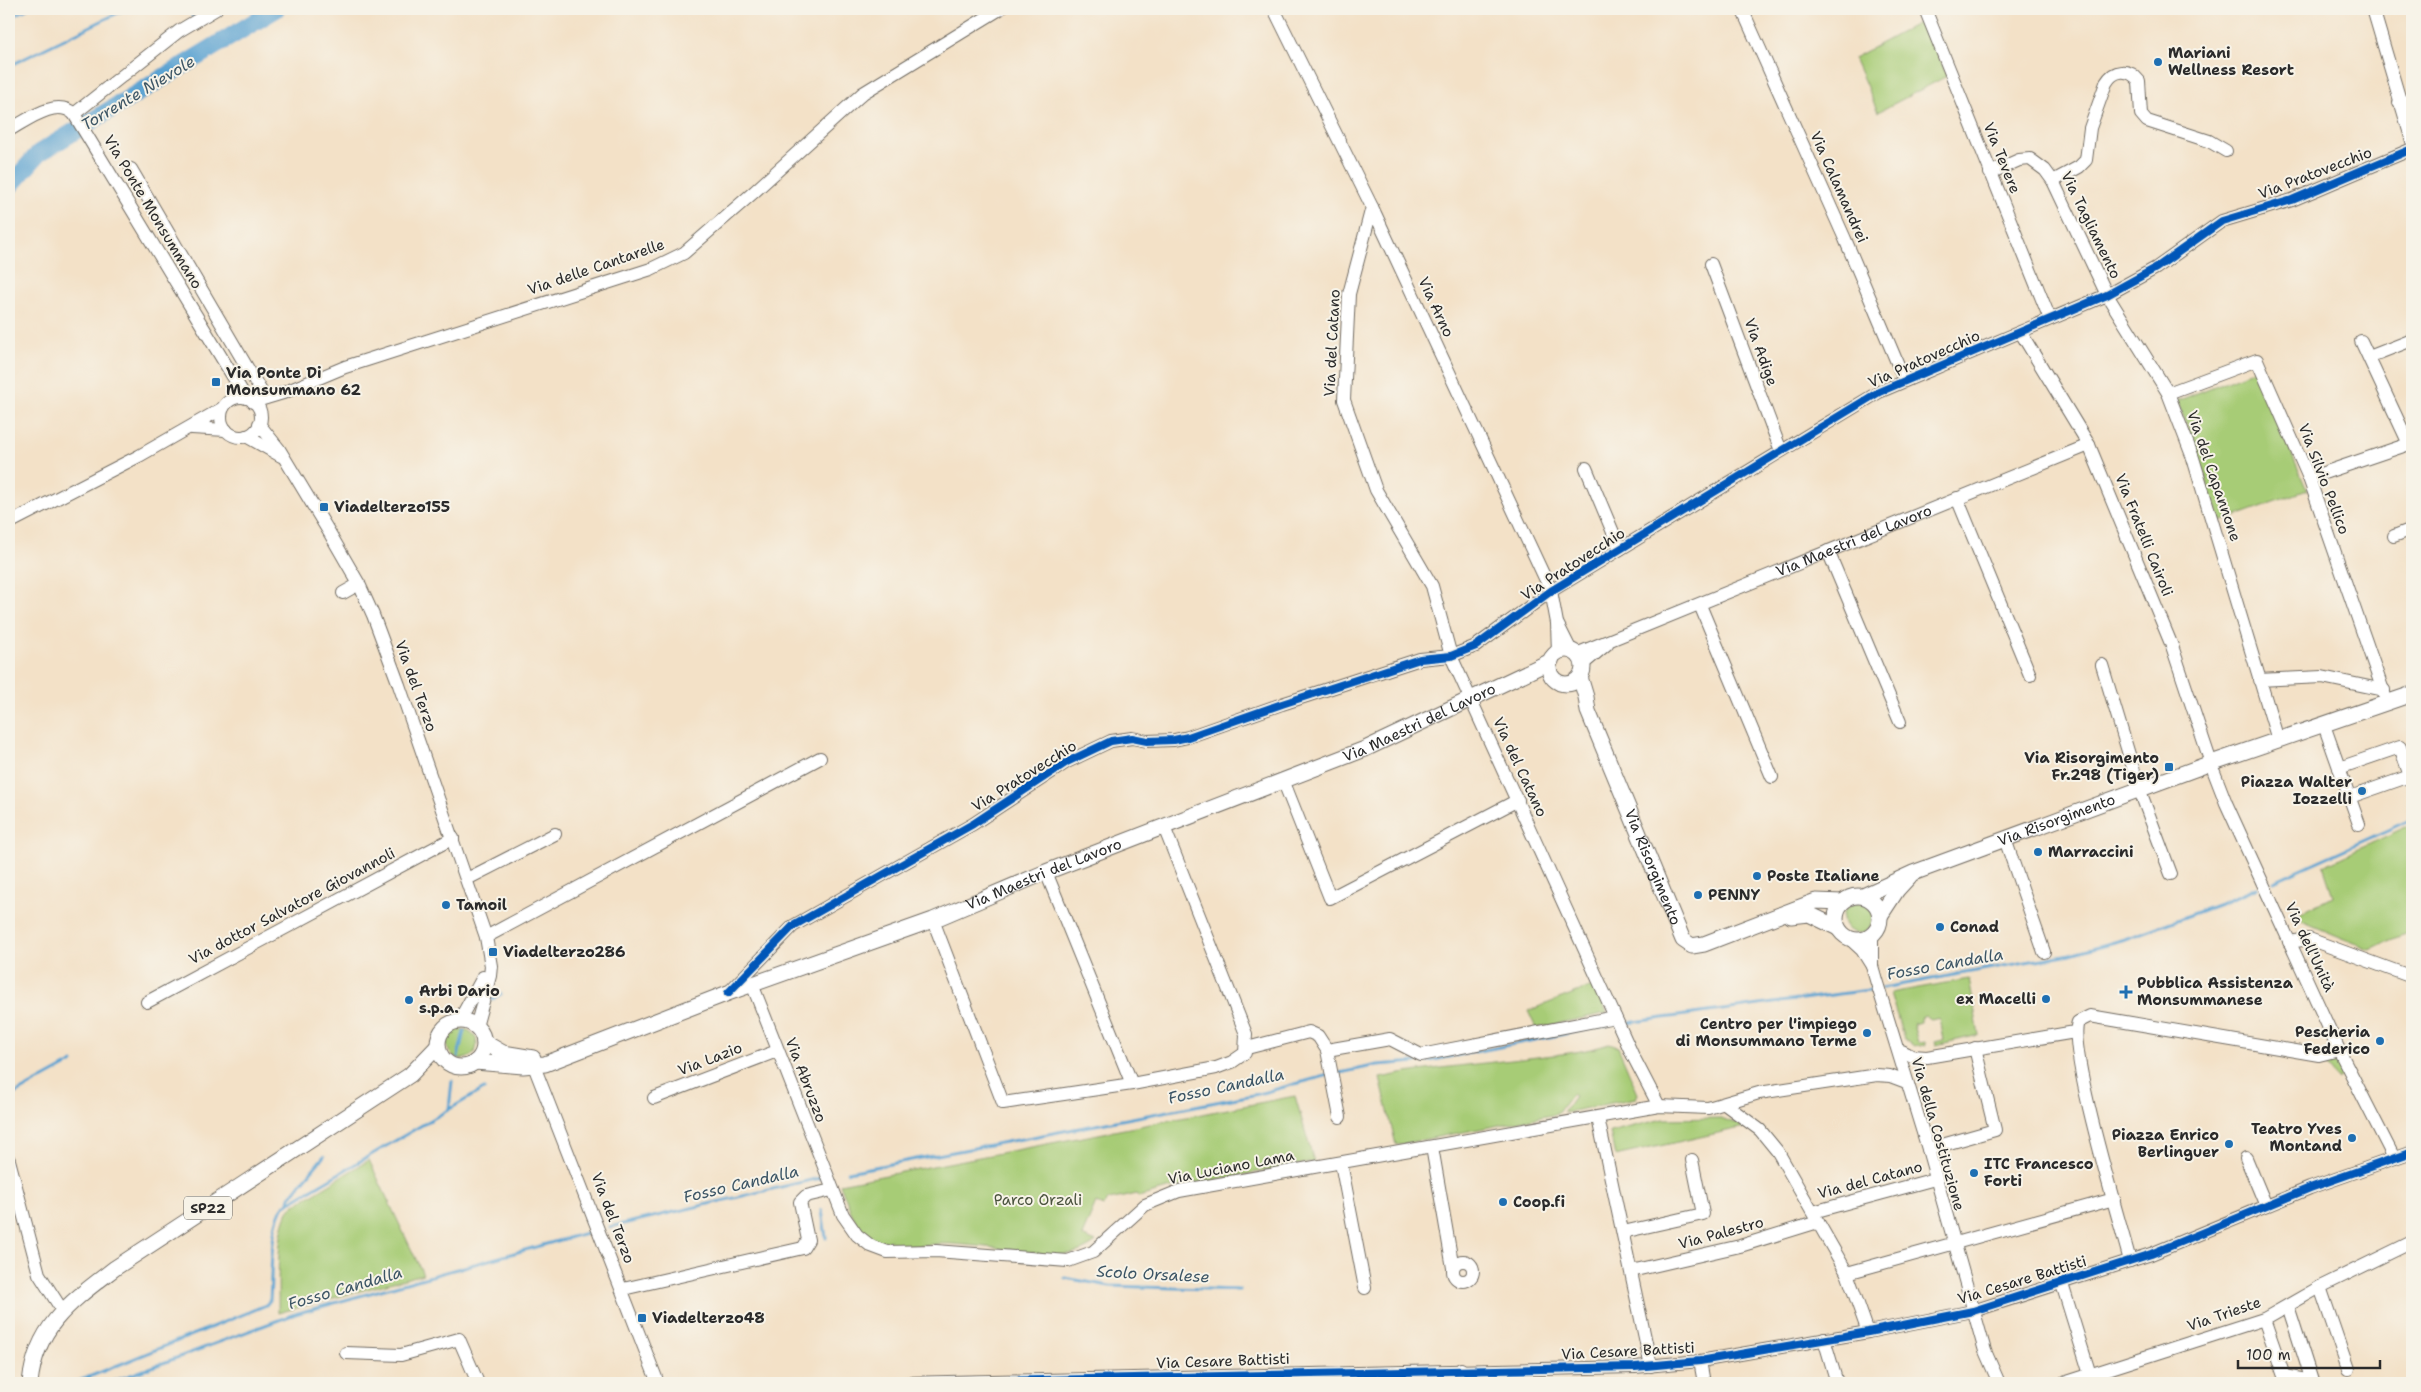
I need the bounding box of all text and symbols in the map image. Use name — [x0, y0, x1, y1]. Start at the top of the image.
place label: Mariani Wellness Resort — [2168, 43, 2294, 80]
water label: Torrente Nievole — [77, 51, 199, 135]
marker: Mariani Wellness Resort — [2152, 56, 2164, 68]
street label: Via Tevere — [1979, 119, 2025, 197]
street label: Via Calamandrei — [1805, 128, 1873, 246]
street label: Via Ponte Monsummano — [99, 131, 207, 293]
street label: Via Pratovecchio — [2255, 142, 2375, 204]
street label: Via Tagliamento — [2056, 168, 2126, 282]
street label: Via delle Cantarelle — [525, 234, 667, 300]
street label: Via Arno — [1413, 274, 1459, 340]
street label: Via del Catano — [1319, 289, 1345, 397]
street label: Via Adige — [1740, 315, 1782, 389]
street label: Via Pratovecchio — [1865, 325, 1983, 393]
place label: Via Ponte Di Monsummano 62 — [226, 363, 362, 400]
marker: Via Ponte Di Monsummano 62 — [210, 376, 222, 388]
street label: Via del Capannone — [2182, 408, 2246, 544]
street label: Via Silvio Pellico — [2294, 421, 2354, 537]
street label: Via Fratelli Cairoli — [2110, 471, 2178, 599]
place label: Viadelterzo155 — [334, 497, 450, 517]
street label: Via Maestri del Lavoro — [1773, 500, 1935, 581]
marker: Viadelterzo155 — [318, 501, 330, 513]
street label: Via Pratovecchio — [1517, 523, 1629, 605]
street label: Via del Terzo — [390, 638, 442, 734]
street label: Via Maestri del Lavoro — [1340, 679, 1499, 767]
street label: Via del Catano — [1488, 714, 1552, 820]
street label: Via Pratovecchio — [968, 736, 1080, 816]
place label: Via Risorgimento Fr.298 (Tiger) — [2024, 748, 2159, 785]
marker: Via Risorgimento Fr.298 (Tiger) — [2163, 761, 2175, 773]
place label: Piazza Walter Iozzelli — [2241, 772, 2352, 809]
marker: Piazza Walter Iozzelli — [2356, 785, 2368, 797]
street label: Via Risorgimento — [1995, 789, 2118, 851]
street label: Via Risorgimento — [1620, 806, 1686, 928]
street label: Via Maestri del Lavoro — [963, 834, 1125, 915]
place label: Marraccini — [2048, 842, 2134, 862]
street label: Via dottor Salvatore Giovannoli — [185, 843, 399, 969]
marker: Marraccini — [2032, 846, 2044, 858]
place label: Poste Italiane — [1767, 866, 1880, 886]
marker: Poste Italiane — [1751, 870, 1763, 882]
place label: PENNY — [1708, 885, 1761, 905]
marker: PENNY — [1692, 889, 1704, 901]
place label: Tamoil — [456, 895, 507, 915]
marker: Tamoil — [440, 899, 452, 911]
street label: Via dell'Unità — [2280, 899, 2340, 996]
place label: Conad — [1950, 917, 1999, 937]
marker: Conad — [1934, 921, 1946, 933]
place label: Viadelterzo286 — [503, 942, 626, 962]
water label: Fosso Candalla — [1885, 943, 2005, 985]
marker: Viadelterzo286 — [487, 946, 499, 958]
place label: Pubblica Assistenza Monsummanese — [2137, 973, 2294, 1010]
place label: Arbi Dario s.p.a. — [419, 981, 500, 1018]
marker: Pubblica Assistenza Monsummanese — [2119, 985, 2133, 999]
place label: ex Macelli — [1956, 989, 2036, 1009]
marker: ex Macelli — [2040, 993, 2052, 1005]
marker: Arbi Dario s.p.a. — [403, 994, 415, 1006]
place label: Centro per l'impiego di Monsummano Terme — [1675, 1014, 1857, 1051]
place label: Pescheria Federico — [2295, 1022, 2371, 1059]
marker: Centro per l'impiego di Monsummano Terme — [1861, 1027, 1873, 1039]
street label: Via Abruzzo — [781, 1035, 831, 1125]
marker: Pescheria Federico — [2374, 1035, 2386, 1047]
street label: Via Lazio — [675, 1038, 745, 1080]
street label: Via della Costituzione — [1907, 1055, 1969, 1213]
water label: Fosso Candalla — [1166, 1063, 1286, 1109]
place label: Teatro Yves Montand — [2251, 1119, 2342, 1156]
place label: Piazza Enrico Berlinguer — [2112, 1125, 2219, 1162]
marker: Teatro Yves Montand — [2346, 1132, 2358, 1144]
marker: Piazza Enrico Berlinguer — [2223, 1138, 2235, 1150]
street label: Via Luciano Lama — [1166, 1145, 1296, 1189]
place label: ITC Francesco Forti — [1984, 1154, 2094, 1191]
street label: Via del Catano — [1815, 1156, 1925, 1204]
water label: Fosso Candalla — [681, 1160, 801, 1208]
marker: ITC Francesco Forti — [1968, 1167, 1980, 1179]
street label: Via del Terzo — [586, 1170, 640, 1266]
park label: Parco Orzali — [994, 1190, 1082, 1210]
place label: Coop.fi — [1513, 1192, 1565, 1212]
road number: SP22 — [184, 1196, 232, 1220]
marker: Coop.fi — [1497, 1196, 1509, 1208]
street label: Via Palestro — [1676, 1212, 1766, 1254]
street label: Via Cesare Battisti — [1955, 1251, 2089, 1309]
water label: Scolo Orsalese — [1096, 1261, 1210, 1287]
water label: Fosso Candalla — [285, 1262, 405, 1314]
street label: Via Trieste — [2184, 1292, 2264, 1336]
place label: Viadelterzo48 — [652, 1308, 765, 1328]
marker: Viadelterzo48 — [636, 1312, 648, 1324]
scale bar — [2238, 1337, 2381, 1369]
street label: Via Cesare Battisti — [1561, 1338, 1695, 1364]
text: 100 m — [2246, 1345, 2291, 1365]
street label: Via Cesare Battisti — [1156, 1349, 1290, 1373]

